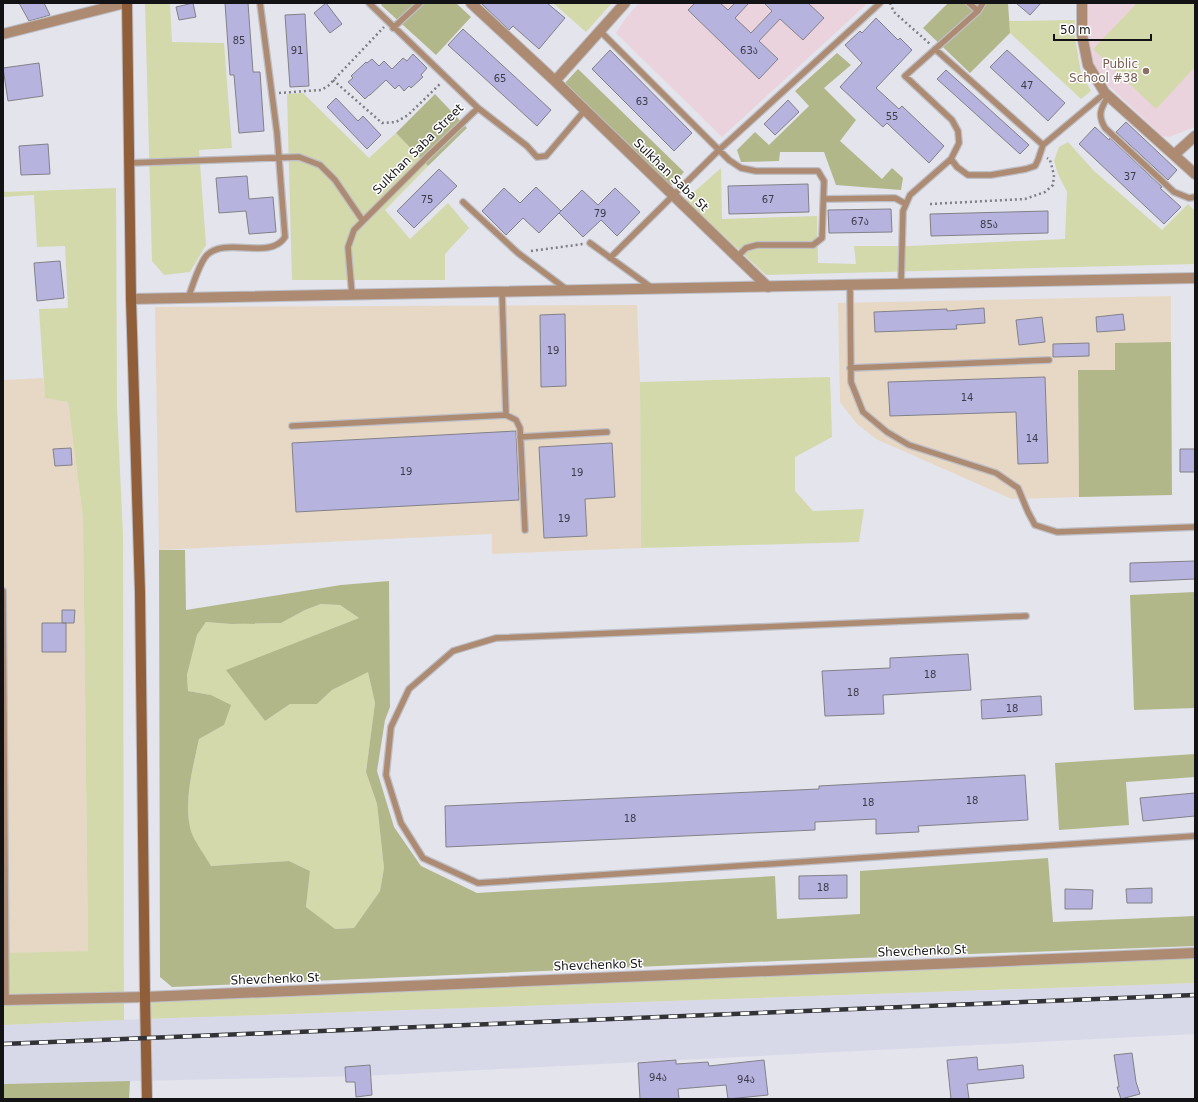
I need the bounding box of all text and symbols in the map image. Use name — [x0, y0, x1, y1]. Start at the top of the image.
scale bar — [1054, 16, 1151, 42]
text: 50 m — [1060, 23, 1091, 37]
house number: 85 — [233, 35, 245, 46]
house number: 91 — [291, 45, 303, 56]
house number: 63ა — [740, 45, 758, 56]
place label: Public School #38 — [1069, 57, 1138, 85]
marker: Public School #38 — [1141, 66, 1151, 76]
house number: 65 — [494, 73, 506, 84]
house number: 47 — [1021, 80, 1033, 91]
house number: 63 — [636, 96, 648, 107]
street label: Sulkhan Saba Street — [370, 101, 466, 197]
house number: 55 — [886, 111, 898, 122]
street label: Sulkhan Saba St — [631, 136, 711, 214]
house number: 37 — [1124, 171, 1136, 182]
house number: 75 — [421, 194, 433, 205]
house number: 67 — [762, 194, 774, 205]
house number: 79 — [594, 208, 606, 219]
house number: 67ა — [851, 216, 869, 227]
house number: 85ა — [980, 219, 998, 230]
house number: 19 — [547, 345, 559, 356]
house number: 14 — [961, 392, 973, 403]
house number: 14 — [1026, 433, 1038, 444]
house number: 19 — [400, 466, 412, 477]
house number: 19 — [571, 467, 583, 478]
house number: 19 — [558, 513, 570, 524]
house number: 18 — [924, 669, 936, 680]
house number: 18 — [847, 687, 859, 698]
house number: 18 — [1006, 703, 1018, 714]
house number: 18 — [966, 795, 978, 806]
house number: 18 — [862, 797, 874, 808]
house number: 18 — [624, 813, 636, 824]
house number: 18 — [817, 882, 829, 893]
street label: Shevchenko St — [877, 942, 967, 960]
street label: Shevchenko St — [553, 956, 643, 974]
street label: Shevchenko St — [230, 970, 320, 988]
house number: 94ა — [649, 1072, 667, 1083]
house number: 94ა — [737, 1074, 755, 1085]

